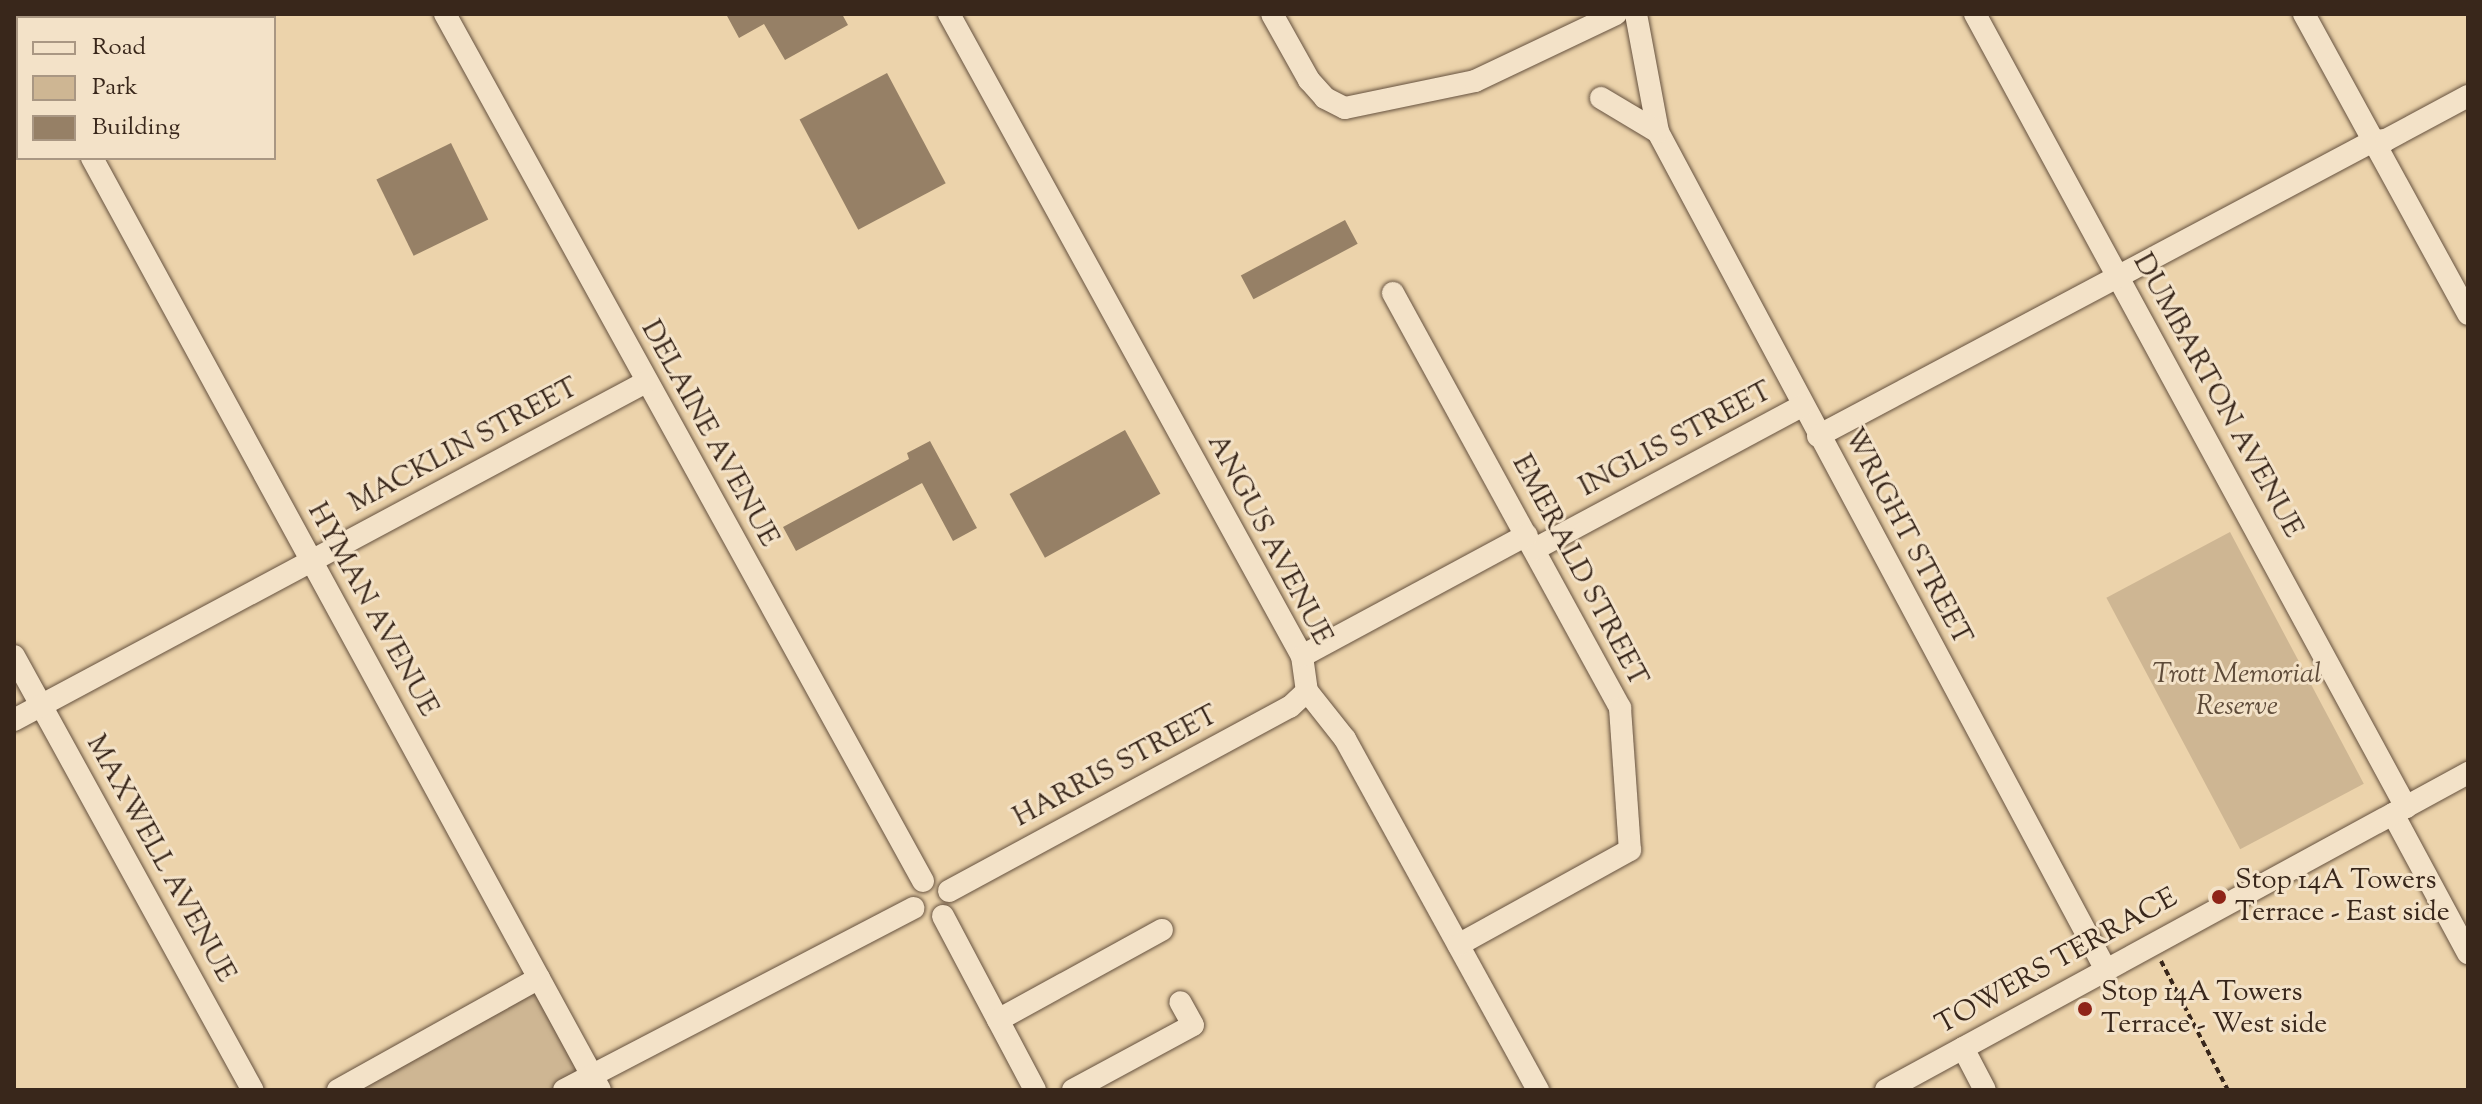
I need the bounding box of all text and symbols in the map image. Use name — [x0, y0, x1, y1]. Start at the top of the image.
legend — [16, 16, 276, 160]
text: Road — [92, 31, 146, 65]
text: Park — [92, 71, 138, 105]
text: Building — [92, 111, 180, 145]
street label: DUMBARTON AVENUE — [2125, 248, 2309, 544]
street label: DELAINE AVENUE — [633, 315, 785, 553]
street label: MACKLIN STREET — [344, 371, 584, 521]
street label: INGLIS STREET — [1574, 375, 1778, 505]
street label: WRIGHT STREET — [1836, 423, 1978, 651]
street label: ANGUS AVENUE — [1199, 429, 1339, 651]
street label: EMERALD STREET — [1504, 449, 1654, 693]
street label: HYMAN AVENUE — [299, 497, 445, 723]
park label: Trott Memorial Reserve — [2152, 658, 2322, 724]
street label: HARRIS STREET — [1008, 699, 1224, 835]
street label: MAXWELL AVENUE — [78, 729, 242, 989]
place label: Stop 14A Towers Terrace - East side — [2235, 864, 2450, 930]
street label: TOWERS TERRACE — [1930, 882, 2184, 1042]
marker: Stop 14A Towers Terrace - East side — [2210, 888, 2228, 906]
place label: Stop 14A Towers Terrace - West side — [2101, 976, 2327, 1042]
marker: Stop 14A Towers Terrace - West side — [2076, 1000, 2094, 1018]

